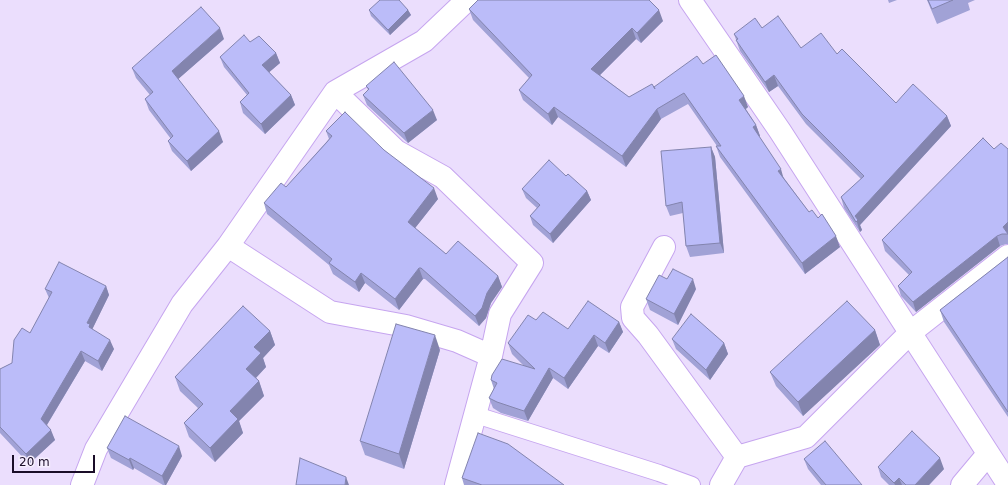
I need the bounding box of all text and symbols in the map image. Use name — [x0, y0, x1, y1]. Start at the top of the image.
scale bar — [14, 447, 97, 473]
text: 20 m — [19, 455, 50, 469]

